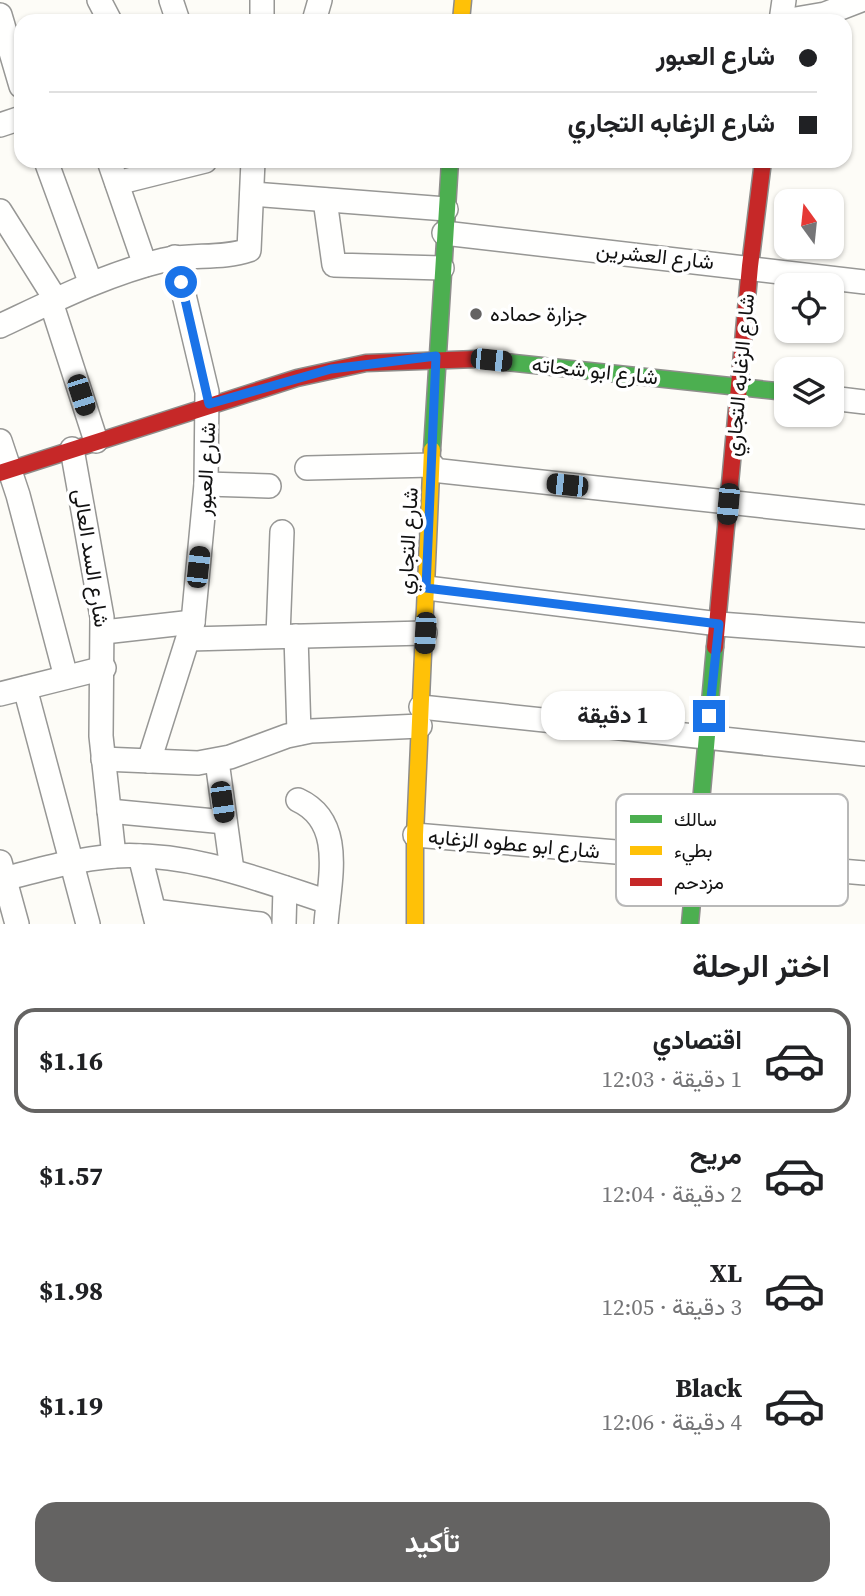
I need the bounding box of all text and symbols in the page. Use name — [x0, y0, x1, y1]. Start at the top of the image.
text: شارع العبور — [656, 38, 775, 74]
text: شارع الزغابه التجاري — [567, 105, 775, 141]
north arrow — [774, 189, 844, 259]
map controls — [774, 189, 844, 427]
street label: شارع العشرين — [595, 235, 715, 276]
route start — [165, 266, 197, 298]
button: locate — [774, 273, 844, 343]
street label: شارع الزغابه التجاري — [718, 292, 764, 458]
place label: جزارة حماده — [490, 299, 587, 328]
marker: جزارة حماده — [468, 306, 484, 322]
car — [470, 347, 513, 373]
street label: شارع ابو شحاته — [531, 349, 660, 392]
button: layers — [774, 357, 844, 427]
car — [65, 372, 98, 418]
street label: شارع العبور — [189, 421, 222, 518]
car — [546, 472, 589, 498]
car — [716, 482, 741, 526]
street label: شارع السد العالى — [66, 487, 117, 629]
street label: شارع التجاري — [390, 487, 428, 596]
car — [186, 545, 211, 589]
car — [414, 611, 437, 655]
callout: 1 دقيقة — [541, 692, 684, 740]
text: 1 دقيقة — [577, 699, 649, 731]
route end — [693, 700, 725, 732]
car — [209, 780, 236, 824]
legend — [616, 794, 848, 906]
text: سالك — [674, 806, 717, 832]
street label: شارع ابو عطوه الزغابه — [427, 822, 601, 865]
text: بطيء — [674, 837, 712, 866]
text: مزدحم — [674, 869, 724, 895]
text: اختر الرحلة — [692, 944, 830, 988]
text: اقتصادي — [653, 1022, 742, 1058]
icon: car — [763, 1029, 826, 1092]
text: $1.16 — [39, 1043, 103, 1079]
text: 1 دقيقة · 12:03 — [601, 1063, 742, 1095]
text: مريح — [690, 1137, 742, 1173]
icon: car — [763, 1144, 826, 1207]
text: $1.57 — [39, 1158, 103, 1194]
text: 2 دقيقة · 12:04 — [601, 1178, 742, 1210]
text: XL — [710, 1255, 742, 1291]
icon: car — [763, 1259, 826, 1322]
text: $1.98 — [39, 1273, 103, 1309]
text: 3 دقيقة · 12:05 — [601, 1291, 742, 1323]
text: Black — [675, 1370, 742, 1406]
icon: car — [763, 1374, 826, 1437]
text: $1.19 — [39, 1388, 103, 1424]
text: 4 دقيقة · 12:06 — [601, 1406, 742, 1438]
button: تأكيد — [35, 1502, 830, 1582]

